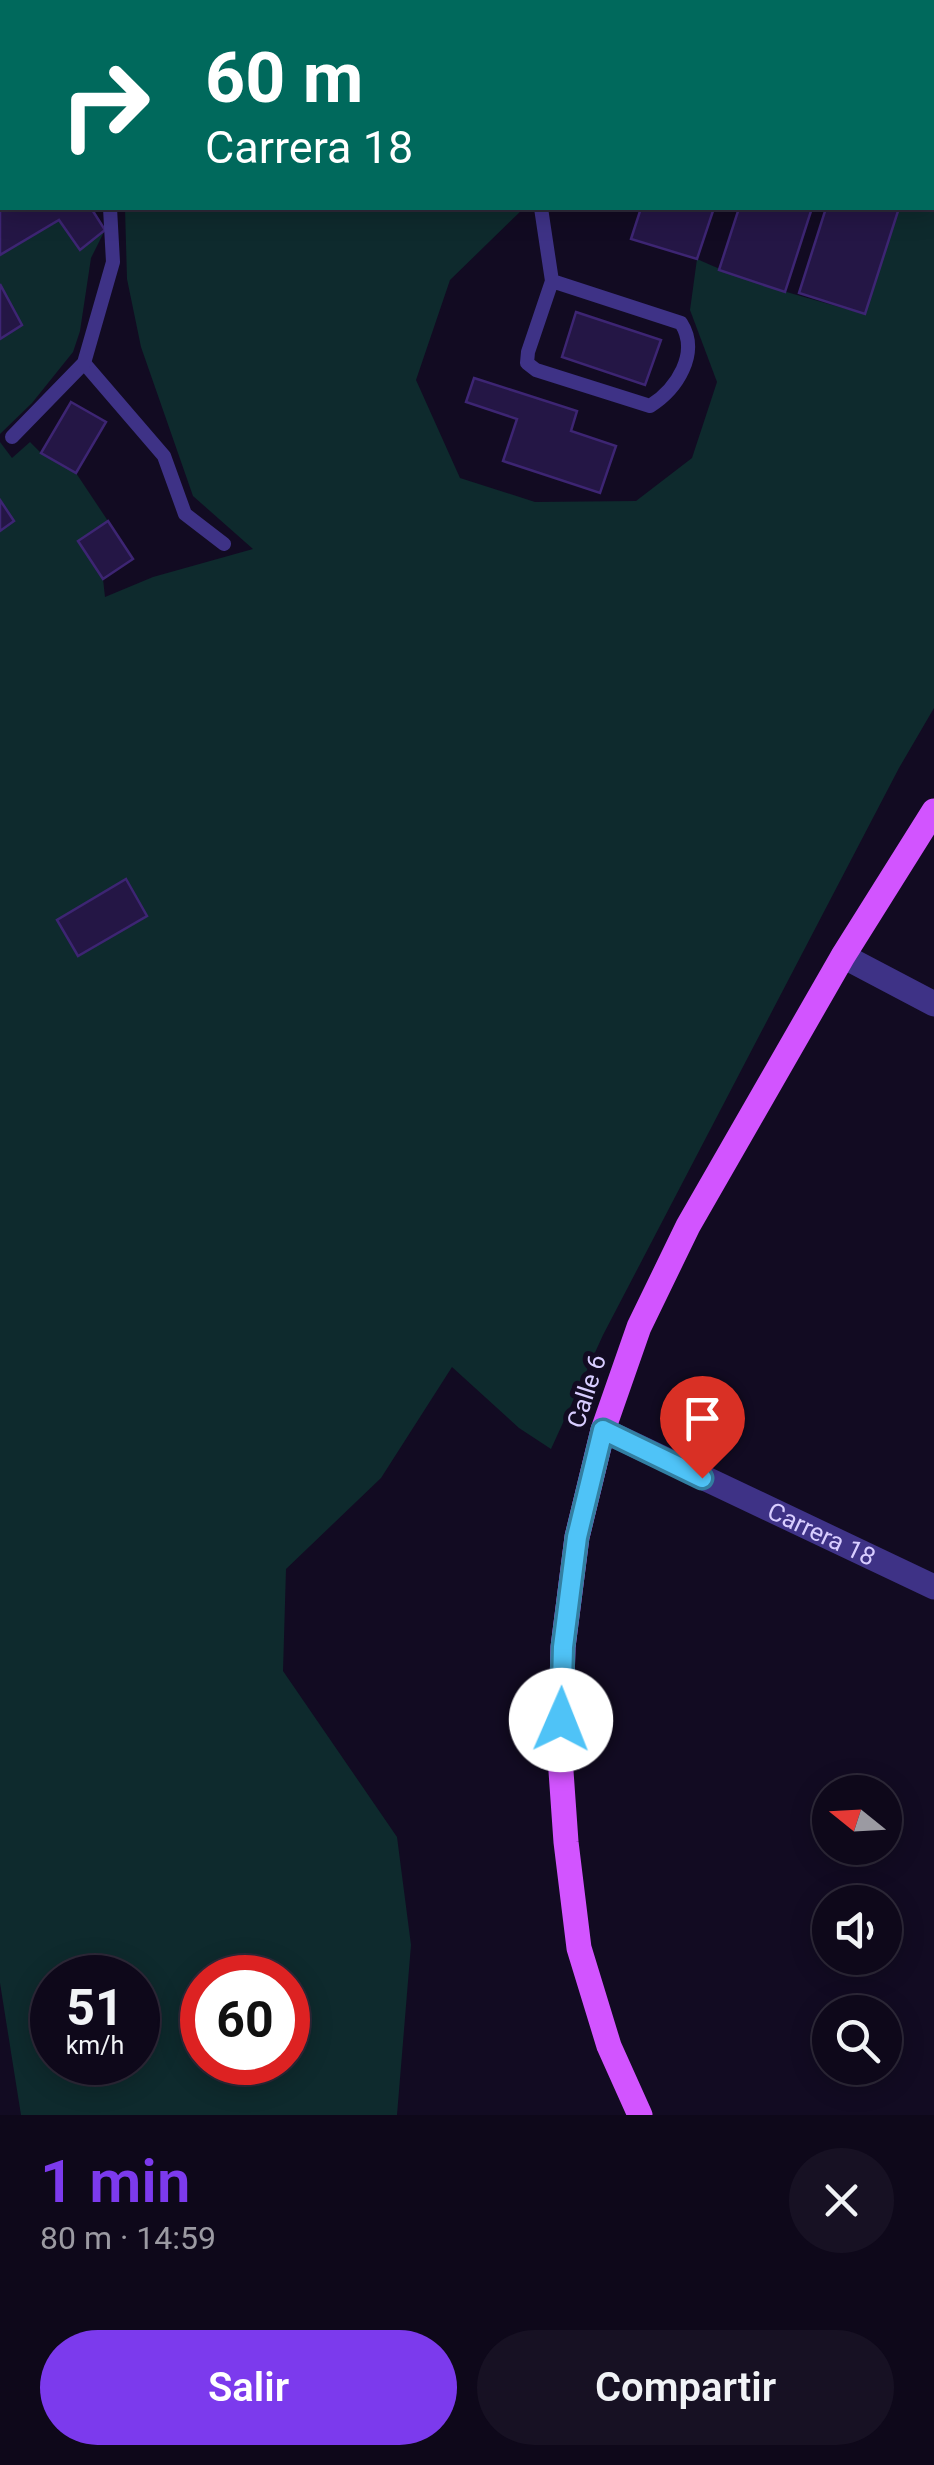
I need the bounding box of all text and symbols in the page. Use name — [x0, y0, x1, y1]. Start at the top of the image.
text: 60 m — [205, 37, 363, 119]
icon: right — [40, 40, 170, 170]
text: Carrera 18 — [205, 121, 413, 174]
street label: Calle 6 — [561, 1351, 612, 1432]
pin — [660, 1376, 745, 1479]
icon: arrive — [675, 1391, 730, 1446]
street label: Carrera 18 — [763, 1496, 880, 1572]
position arrow — [509, 1668, 613, 1772]
north arrow — [812, 1775, 902, 1865]
map controls — [812, 1775, 902, 2085]
button: sound — [812, 1885, 902, 1975]
speed limit sign: 60 — [180, 1955, 310, 2085]
text: 51 — [66, 1979, 124, 2037]
button: search — [812, 1995, 902, 2085]
text: km/h — [66, 2031, 124, 2060]
text: 1 min — [40, 2146, 190, 2217]
button: close — [789, 2148, 894, 2253]
text: 80 m · 14:59 — [40, 2219, 216, 2257]
button: Salir — [40, 2330, 457, 2445]
button: Compartir — [477, 2330, 894, 2445]

